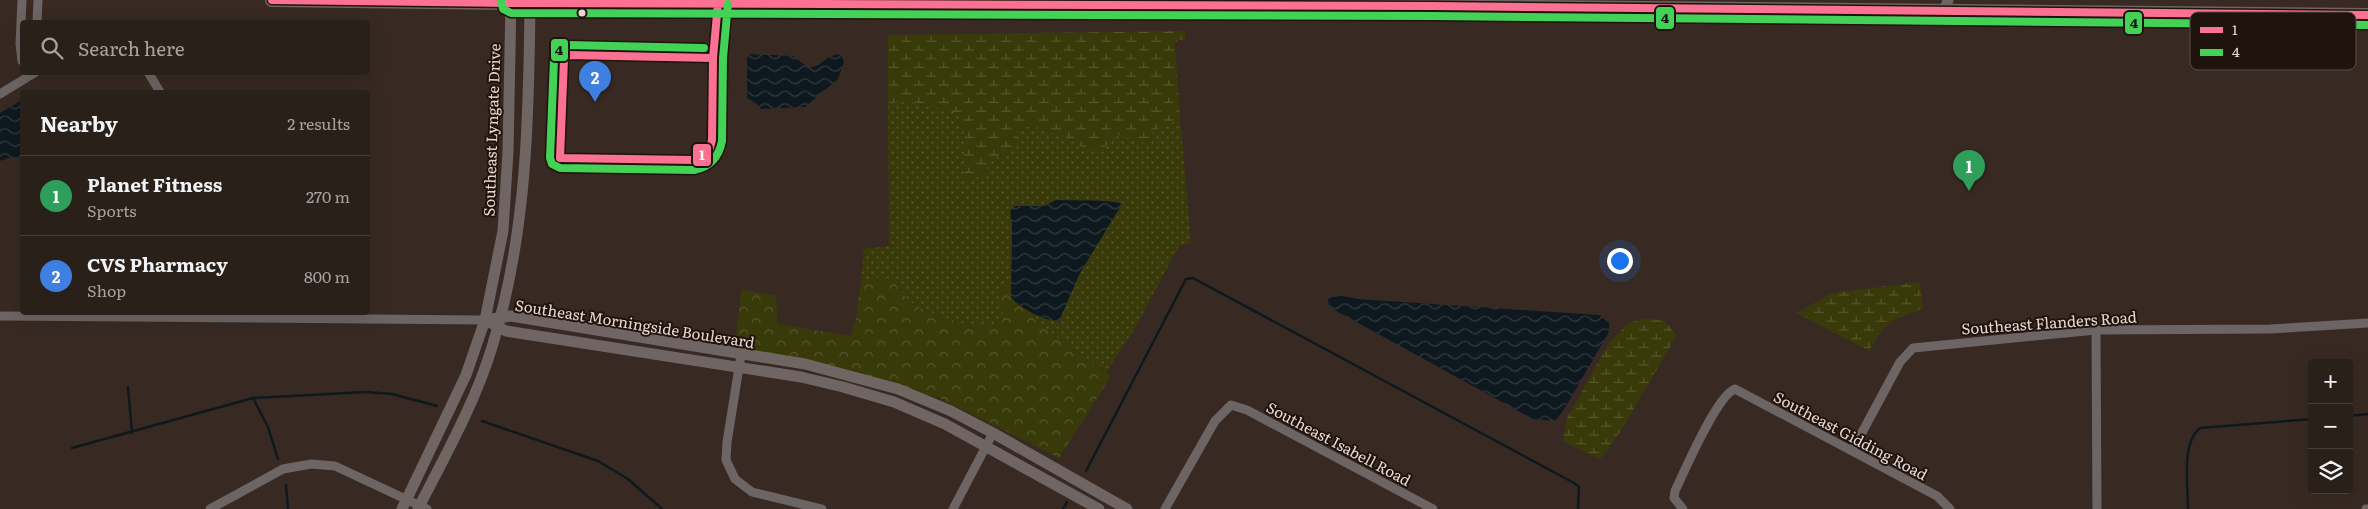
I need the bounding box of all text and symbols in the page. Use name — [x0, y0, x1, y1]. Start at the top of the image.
line badge: 4 — [1655, 6, 1675, 30]
text: 4 — [1661, 7, 1670, 27]
unlabelled marker — [577, 8, 587, 18]
line badge: 4 — [2124, 11, 2143, 35]
text: 4 — [2130, 12, 2139, 32]
legend — [2190, 12, 2356, 70]
text: 1 — [2232, 19, 2238, 39]
search box — [20, 20, 370, 75]
icon: search — [38, 34, 66, 62]
text: Search here — [78, 34, 185, 62]
line badge: 4 — [550, 38, 569, 62]
text: 4 — [555, 39, 564, 59]
text: 4 — [2232, 41, 2240, 61]
street label: Southeast Lyngate Drive — [476, 43, 506, 217]
pin: 2 — [579, 61, 611, 102]
text: Nearby — [40, 107, 118, 138]
text: 2 results — [287, 111, 350, 135]
line badge: 1 — [692, 143, 712, 167]
text: 1 — [699, 144, 705, 164]
pin: 1 — [1953, 150, 1985, 191]
text: Planet Fitness — [87, 170, 222, 198]
text: 1 — [53, 184, 59, 208]
text: 270 m — [306, 184, 350, 208]
text: Sports — [87, 198, 137, 222]
your location — [1607, 248, 1633, 274]
text: CVS Pharmacy — [87, 250, 228, 278]
text: 2 — [52, 264, 60, 288]
text: 800 m — [304, 264, 350, 288]
text: Shop — [87, 278, 126, 302]
street label: Southeast Morningside Boulevard — [514, 293, 756, 353]
street label: Southeast Flanders Road — [1961, 304, 2137, 340]
map controls — [2308, 359, 2353, 494]
button: + — [2308, 359, 2353, 404]
street label: Southeast Gidding Road — [1770, 385, 1932, 485]
street label: Southeast Isabell Road — [1263, 395, 1415, 491]
button: − — [2308, 404, 2353, 449]
button: layers — [2308, 449, 2353, 494]

